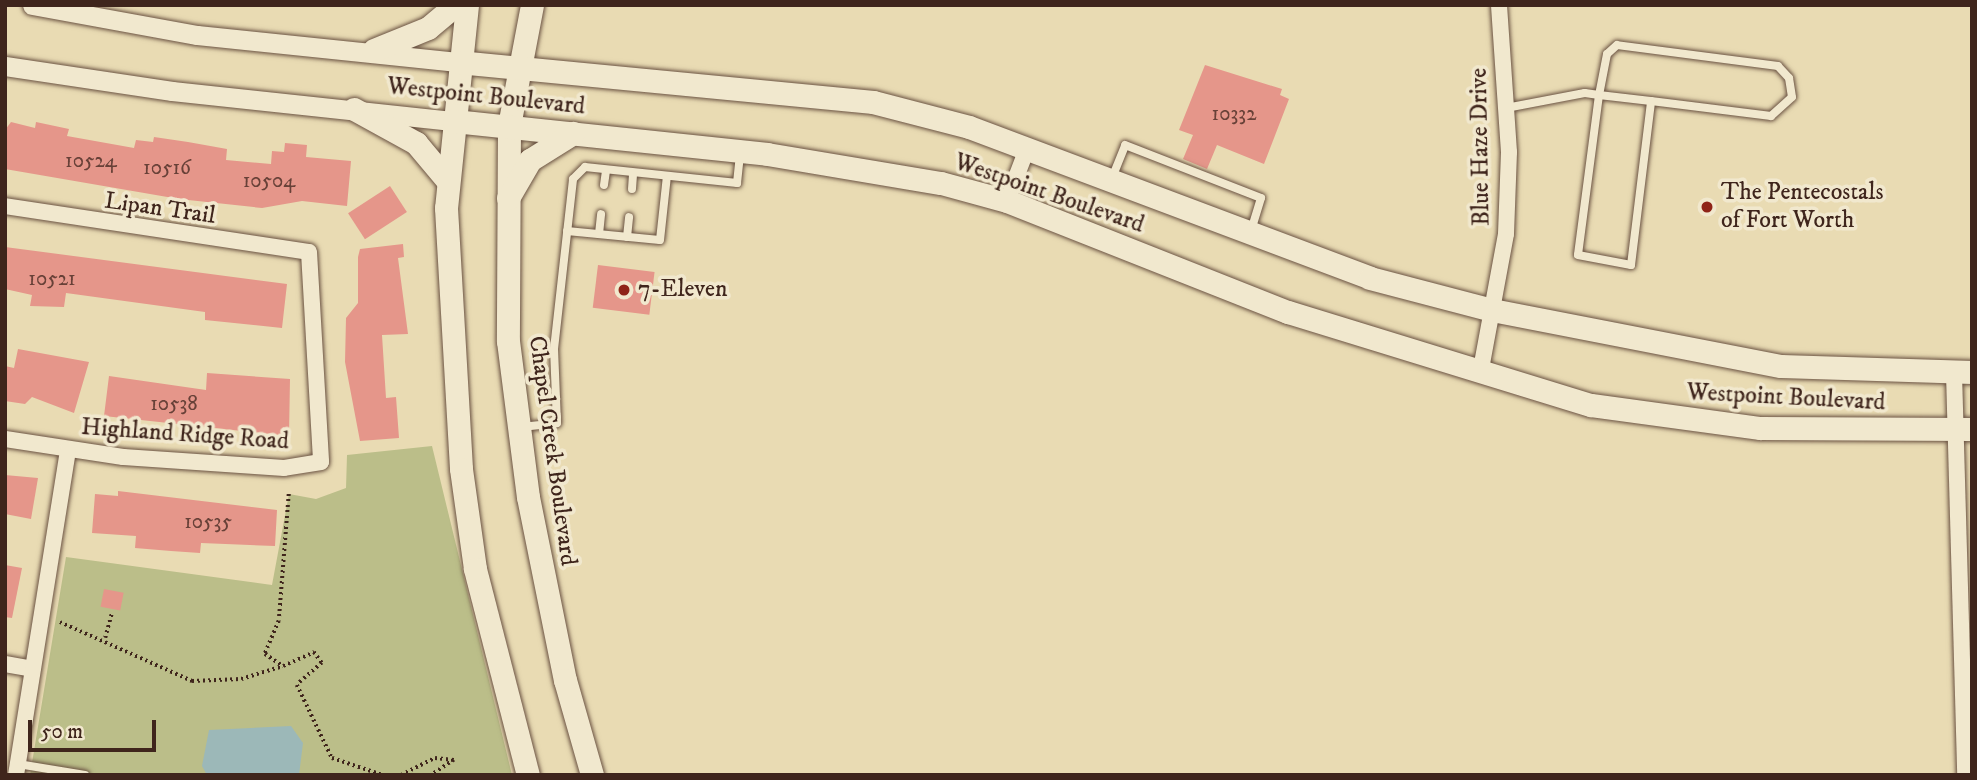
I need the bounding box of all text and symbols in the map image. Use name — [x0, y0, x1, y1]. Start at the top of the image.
street label: Blue Haze Drive — [1465, 68, 1497, 226]
street label: Westpoint Boulevard — [386, 72, 586, 122]
house number: 10332 — [1212, 101, 1256, 127]
house number: 10524 — [65, 148, 117, 174]
street label: Westpoint Boulevard — [950, 148, 1148, 240]
house number: 10516 — [143, 155, 191, 181]
house number: 10504 — [243, 168, 295, 194]
place label: The Pentecostals of Fort Worth — [1721, 179, 1883, 235]
street label: Lipan Trail — [103, 187, 217, 231]
marker: The Pentecostals of Fort Worth — [1699, 199, 1715, 215]
house number: 10521 — [28, 266, 76, 292]
place label: 7-Eleven — [638, 276, 727, 304]
marker: 7-Eleven — [616, 282, 632, 298]
street label: Chapel Creek Boulevard — [522, 334, 582, 568]
street label: Westpoint Boulevard — [1686, 378, 1886, 418]
house number: 10538 — [150, 391, 198, 417]
street label: Highland Ridge Road — [80, 413, 290, 457]
house number: 10535 — [184, 509, 232, 535]
scale bar — [32, 706, 159, 750]
text: 50 m — [41, 719, 83, 745]

